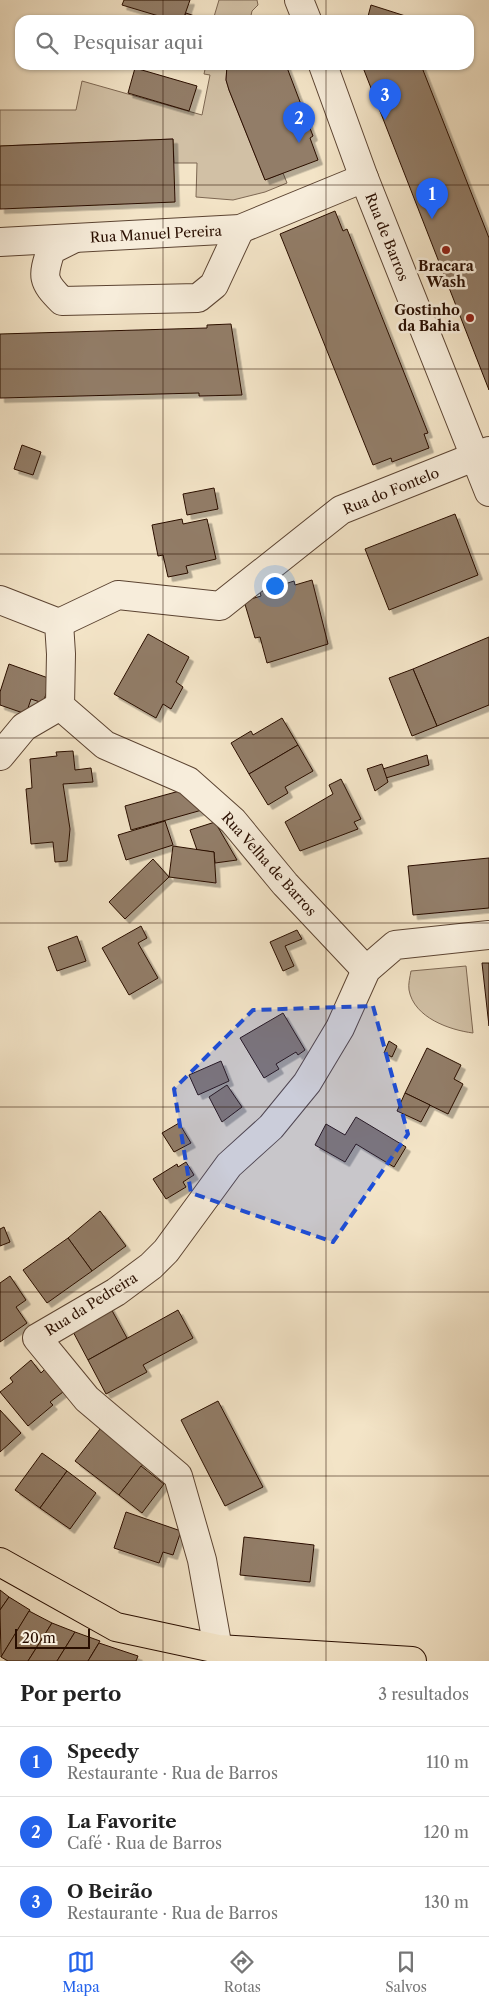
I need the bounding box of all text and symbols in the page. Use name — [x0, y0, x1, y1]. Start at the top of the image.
search box — [15, 15, 474, 70]
icon: search — [33, 29, 61, 57]
text: Pesquisar aqui — [73, 31, 203, 54]
pin: 3 — [369, 79, 401, 120]
pin: 2 — [283, 102, 315, 143]
pin: 1 — [416, 178, 448, 219]
street label: Rua de Barros — [361, 190, 413, 284]
street label: Rua Manuel Pereira — [90, 222, 223, 246]
marker: Bracara Wash — [440, 244, 452, 256]
place label: Bracara Wash — [418, 257, 475, 291]
place label: Gostinho da Bahia — [394, 301, 461, 335]
marker: Gostinho da Bahia — [464, 312, 476, 324]
street label: Rua do Fontelo — [340, 464, 442, 518]
your location — [262, 573, 288, 599]
street label: Rua Velha de Barros — [218, 808, 320, 920]
street label: Rua da Pedreira — [41, 1268, 141, 1340]
scale bar — [15, 1626, 90, 1649]
text: 20 m — [22, 1629, 56, 1647]
text: Por perto — [20, 1681, 121, 1706]
text: 3 resultados — [378, 1684, 469, 1704]
text: Speedy — [67, 1740, 139, 1763]
text: 1 — [32, 1752, 40, 1772]
text: 110 m — [426, 1752, 469, 1772]
text: Restaurante · Rua de Barros — [67, 1763, 278, 1783]
text: La Favorite — [67, 1810, 177, 1833]
text: 2 — [31, 1822, 41, 1842]
text: 120 m — [424, 1822, 469, 1842]
text: Café · Rua de Barros — [67, 1833, 222, 1853]
text: O Beirão — [67, 1880, 153, 1903]
text: 3 — [31, 1892, 41, 1912]
text: 130 m — [424, 1892, 469, 1912]
text: Restaurante · Rua de Barros — [67, 1903, 278, 1923]
tab: Mapa — [62, 1948, 100, 1996]
tab: Rotas — [224, 1948, 261, 1996]
tab: Salvos — [385, 1948, 427, 1996]

